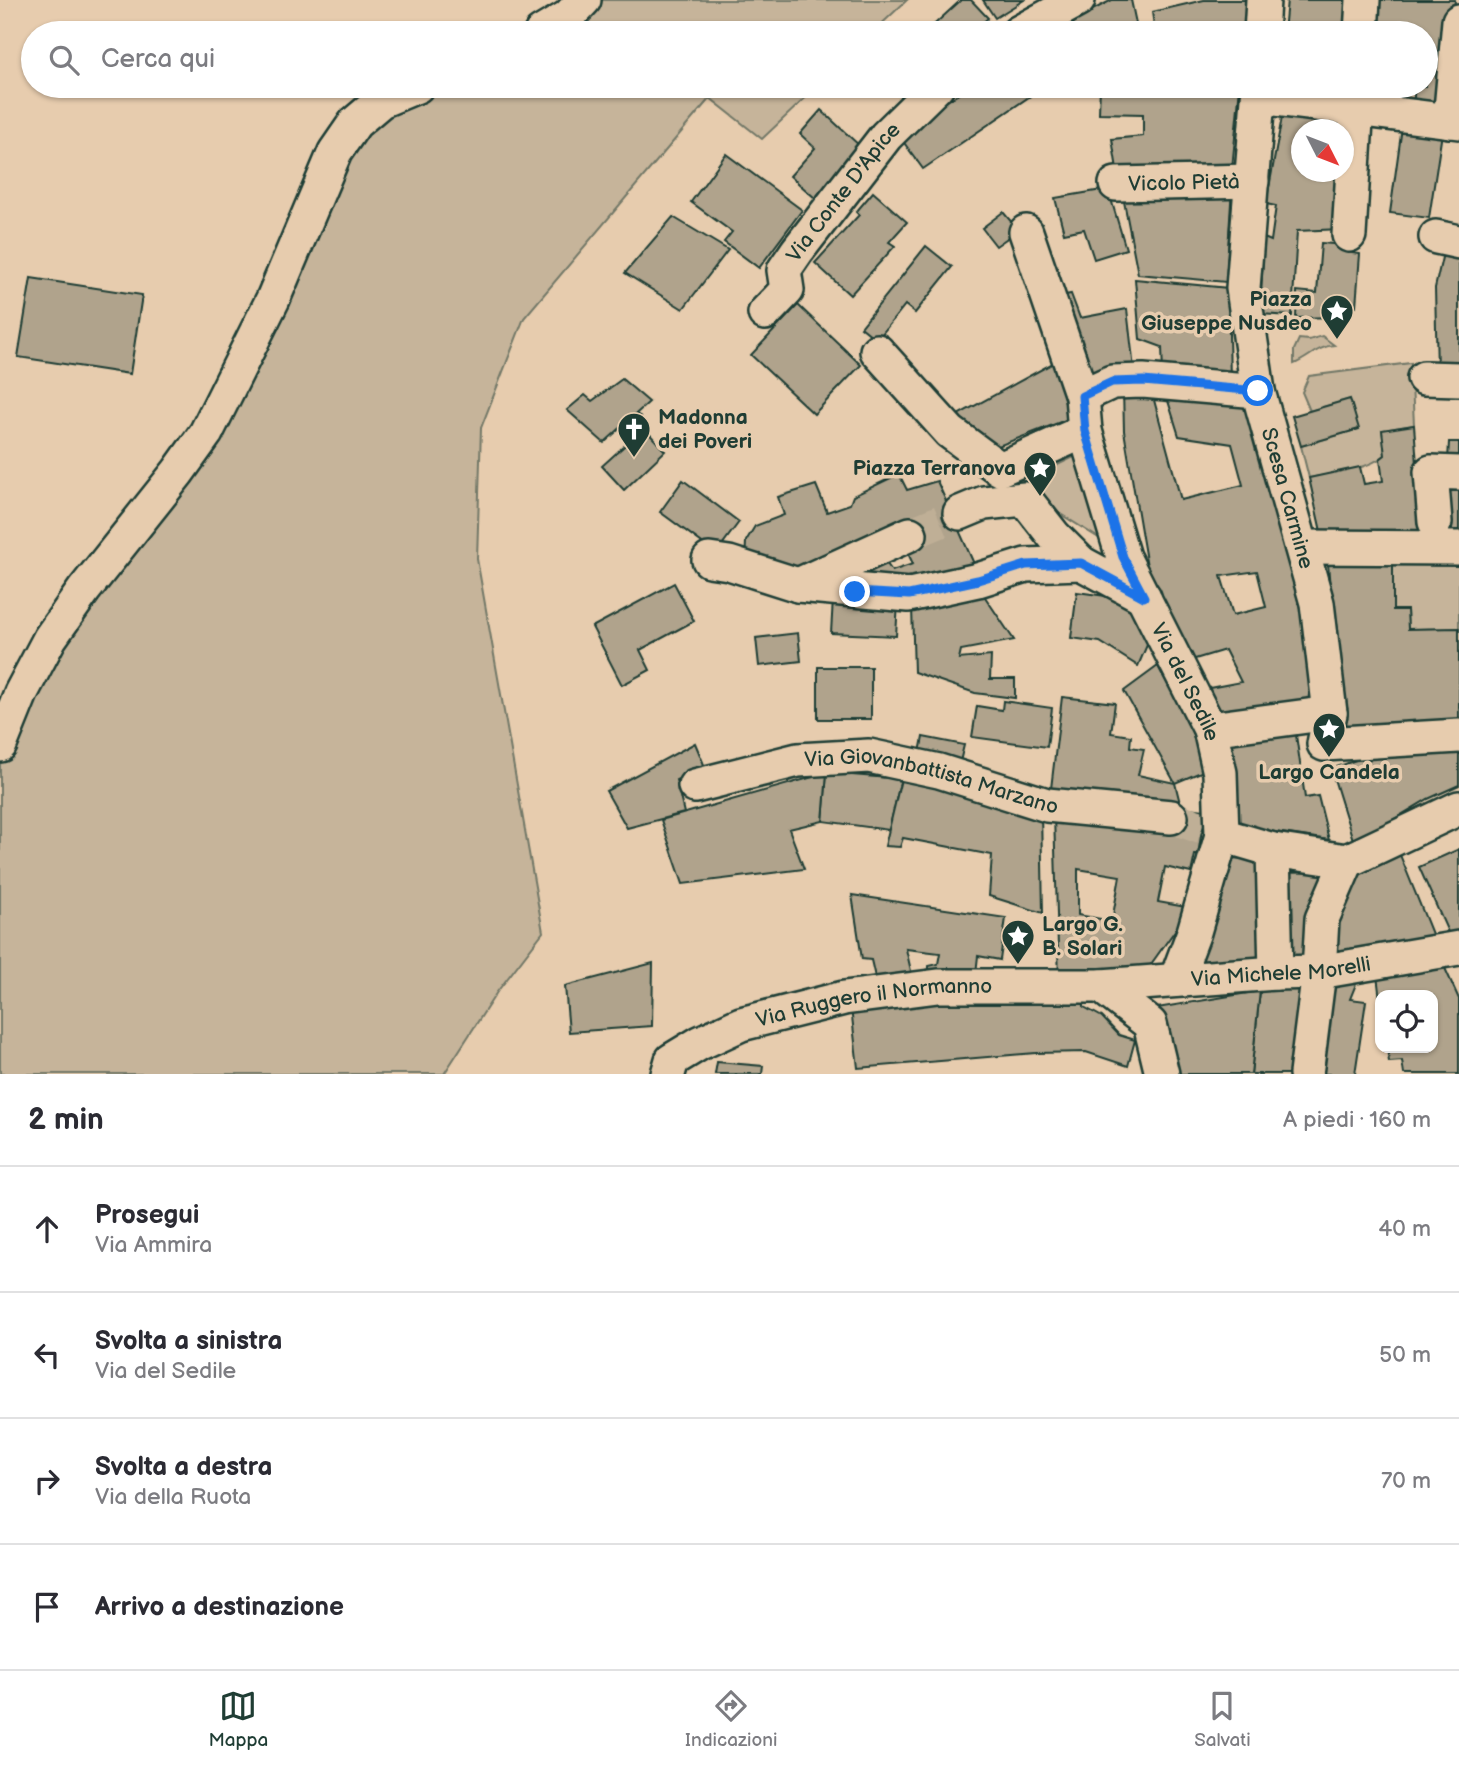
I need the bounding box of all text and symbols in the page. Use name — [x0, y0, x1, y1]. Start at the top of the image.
search box — [21, 21, 1438, 98]
icon: search — [45, 41, 83, 79]
text: Cerca qui — [101, 44, 215, 75]
street label: Via Conte D'Apice — [781, 117, 906, 267]
north arrow — [1291, 119, 1354, 182]
street label: Vicolo Pietà — [1128, 169, 1240, 197]
place label: Piazza Giuseppe Nusdeo — [1141, 287, 1312, 336]
place icon: Piazza Giuseppe Nusdeo — [1318, 292, 1356, 341]
route start — [1242, 375, 1273, 406]
place label: Madonna dei Poveri — [658, 405, 752, 454]
church icon: Madonna dei Poveri — [615, 410, 653, 459]
street label: Scesa Carmine — [1256, 425, 1319, 572]
place icon: Piazza Terranova — [1021, 449, 1059, 498]
place label: Piazza Terranova — [853, 456, 1016, 481]
route end — [839, 576, 870, 607]
street label: Via del Sedile — [1145, 619, 1224, 743]
place icon: Largo Candela — [1310, 710, 1348, 759]
street label: Via Giovanbattista Marzano — [804, 744, 1059, 819]
place label: Largo Candela — [1258, 760, 1400, 785]
place label: Largo G. B. Solari — [1042, 912, 1123, 961]
place icon: Largo G. B. Solari — [999, 917, 1037, 966]
street label: Via Michele Morelli — [1190, 951, 1373, 992]
street label: Via Ruggero il Normanno — [753, 973, 992, 1033]
map controls — [1375, 990, 1438, 1053]
button: locate — [1375, 990, 1438, 1053]
text: 2 min — [28, 1102, 104, 1138]
text: A piedi · 160 m — [1283, 1106, 1431, 1134]
text: Prosegui — [95, 1200, 199, 1231]
icon: ahead — [28, 1210, 66, 1248]
text: 40 m — [1378, 1215, 1431, 1243]
text: Via Ammira — [95, 1231, 212, 1259]
text: Svolta a sinistra — [95, 1326, 282, 1357]
icon: left — [28, 1336, 66, 1374]
text: 50 m — [1379, 1341, 1431, 1369]
text: Via del Sedile — [95, 1357, 236, 1385]
text: Svolta a destra — [95, 1452, 272, 1483]
icon: right — [28, 1462, 66, 1500]
text: 70 m — [1381, 1467, 1431, 1495]
text: Via della Ruota — [95, 1483, 251, 1511]
icon: arrive — [28, 1588, 66, 1626]
text: Arrivo a destinazione — [95, 1592, 344, 1623]
tab: Mappa — [208, 1687, 268, 1752]
tab: Indicazioni — [685, 1687, 777, 1752]
tab: Salvati — [1194, 1687, 1251, 1752]

